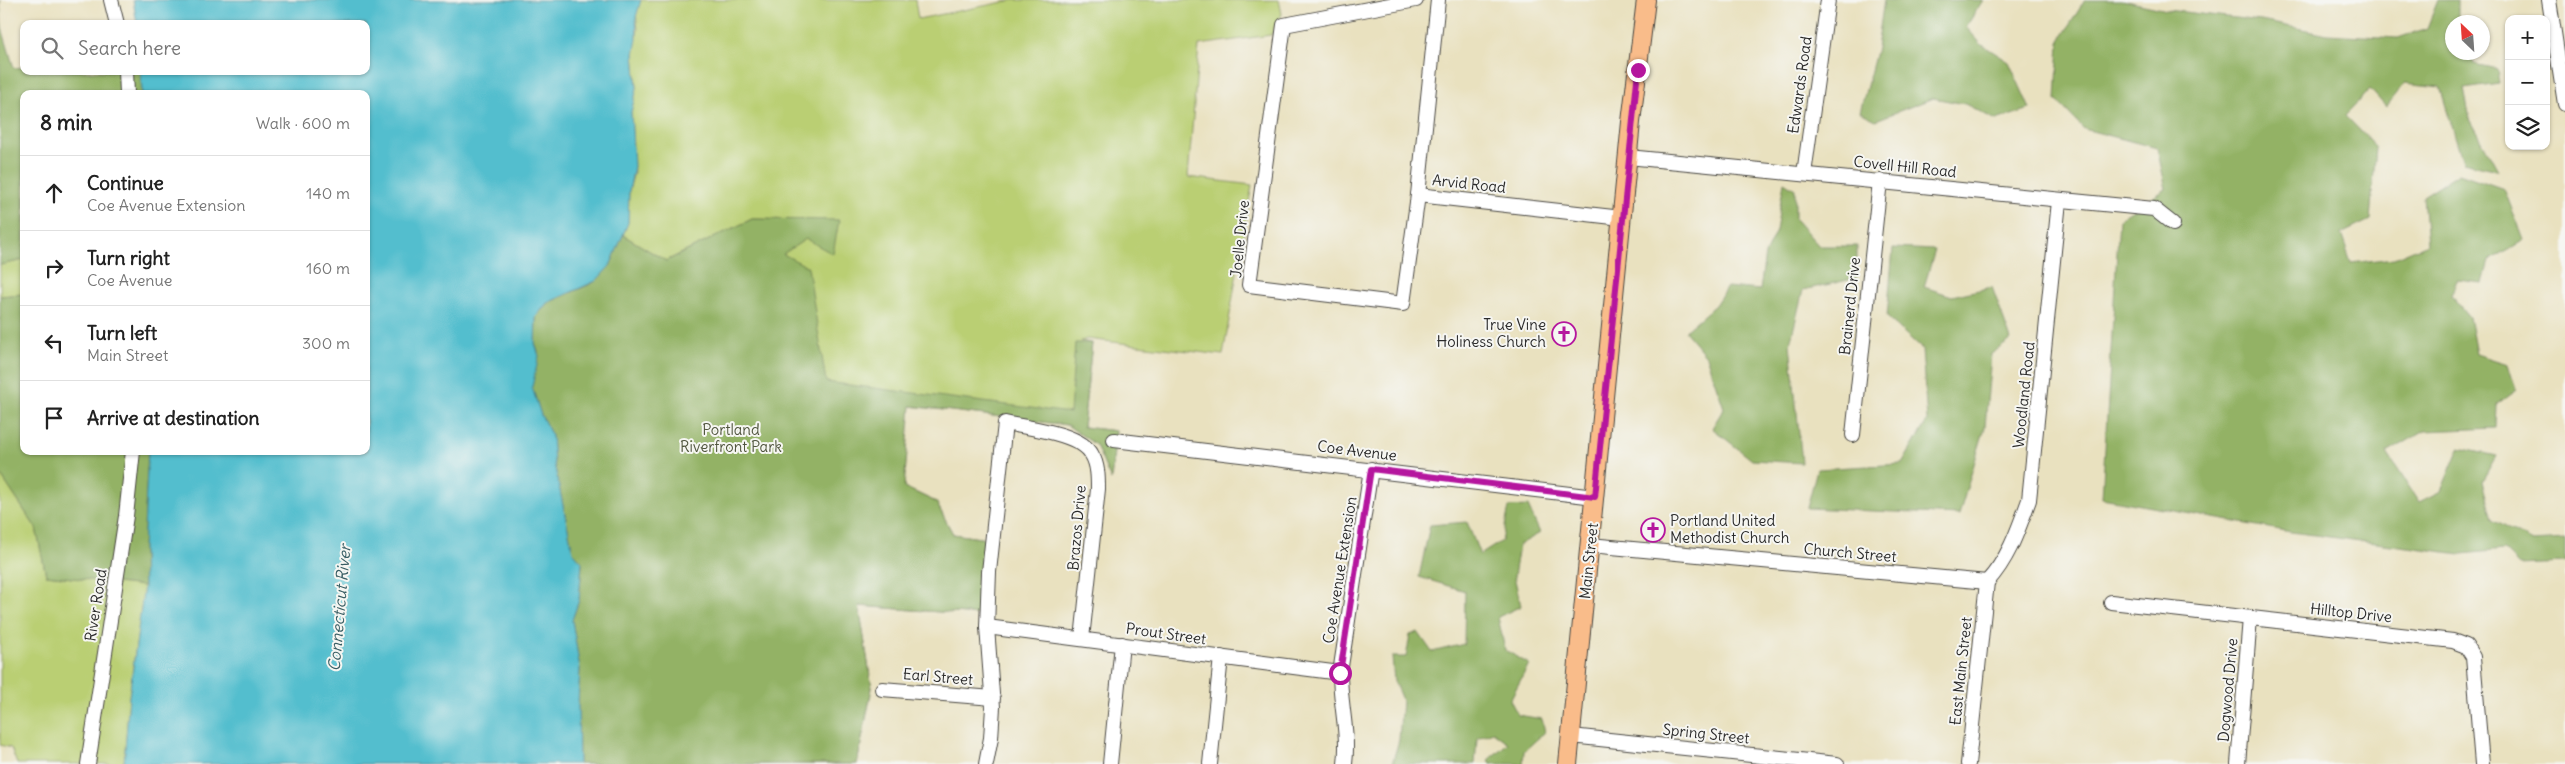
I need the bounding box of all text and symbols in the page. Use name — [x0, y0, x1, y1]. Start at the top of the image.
north arrow — [2445, 15, 2490, 60]
map controls — [2505, 15, 2550, 150]
button: + — [2505, 15, 2550, 60]
search box — [20, 20, 370, 75]
icon: search — [38, 34, 66, 62]
street label: Edwards Road — [1783, 35, 1816, 135]
text: Search here — [78, 36, 181, 60]
route end — [1627, 59, 1650, 82]
button: − — [2505, 60, 2550, 105]
button: layers — [2505, 105, 2550, 150]
text: 8 min — [40, 109, 92, 136]
text: Walk · 600 m — [256, 113, 350, 133]
street label: Covell Hill Road — [1853, 152, 1958, 181]
street label: Arvid Road — [1431, 170, 1507, 197]
text: Continue — [87, 171, 164, 195]
icon: ahead — [40, 179, 68, 207]
text: 140 m — [306, 183, 350, 203]
text: Coe Avenue Extension — [87, 195, 246, 215]
street label: Joelle Drive — [1226, 199, 1253, 279]
text: Turn right — [87, 246, 170, 270]
icon: right — [40, 254, 68, 282]
street label: Brainerd Drive — [1835, 256, 1864, 356]
text: 160 m — [306, 258, 350, 278]
text: Coe Avenue — [87, 270, 172, 290]
place label: True Vine Holiness Church — [1437, 315, 1546, 351]
text: Turn left — [87, 321, 157, 345]
church icon: True Vine Holiness Church — [1551, 321, 1577, 347]
icon: left — [40, 329, 68, 357]
text: 300 m — [302, 333, 350, 353]
street label: Woodland Road — [2008, 341, 2039, 449]
text: Main Street — [87, 345, 168, 365]
icon: arrive — [40, 404, 68, 432]
text: Arrive at destination — [87, 406, 260, 430]
park label: Portland Riverfront Park — [680, 420, 782, 456]
street label: Coe Avenue — [1316, 436, 1398, 465]
street label: Brazos Drive — [1063, 484, 1090, 571]
street label: Coe Avenue Extension — [1318, 495, 1361, 645]
place label: Portland United Methodist Church — [1670, 511, 1790, 547]
church icon: Portland United Methodist Church — [1640, 517, 1666, 543]
street label: Main Street — [1575, 522, 1602, 600]
street label: Church Street — [1803, 539, 1897, 566]
water label: Connecticut River — [324, 541, 355, 672]
street label: River Road — [80, 567, 111, 643]
street label: Hilltop Drive — [2309, 599, 2393, 626]
street label: East Main Street — [1945, 616, 1976, 726]
street label: Prout Street — [1125, 618, 1207, 649]
street label: Dogwood Drive — [2214, 637, 2241, 743]
route start — [1329, 662, 1352, 685]
street label: Earl Street — [902, 664, 974, 689]
street label: Spring Street — [1662, 720, 1750, 747]

